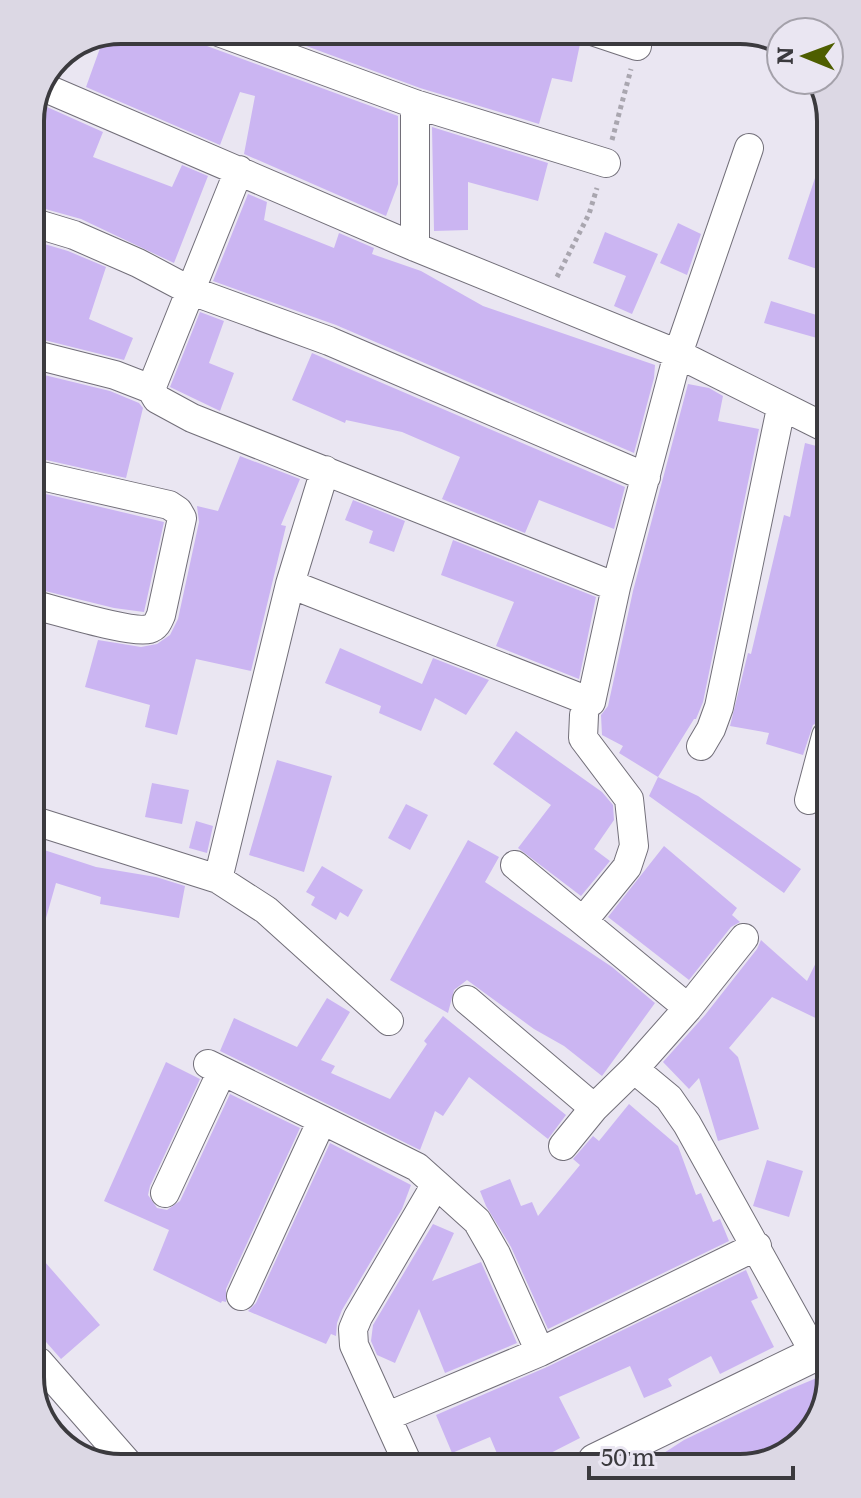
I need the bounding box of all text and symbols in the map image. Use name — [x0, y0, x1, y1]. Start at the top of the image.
north arrow — [765, 16, 845, 96]
text: N — [767, 46, 800, 65]
scale bar — [589, 1430, 793, 1480]
text: 50 m — [601, 1438, 655, 1473]

